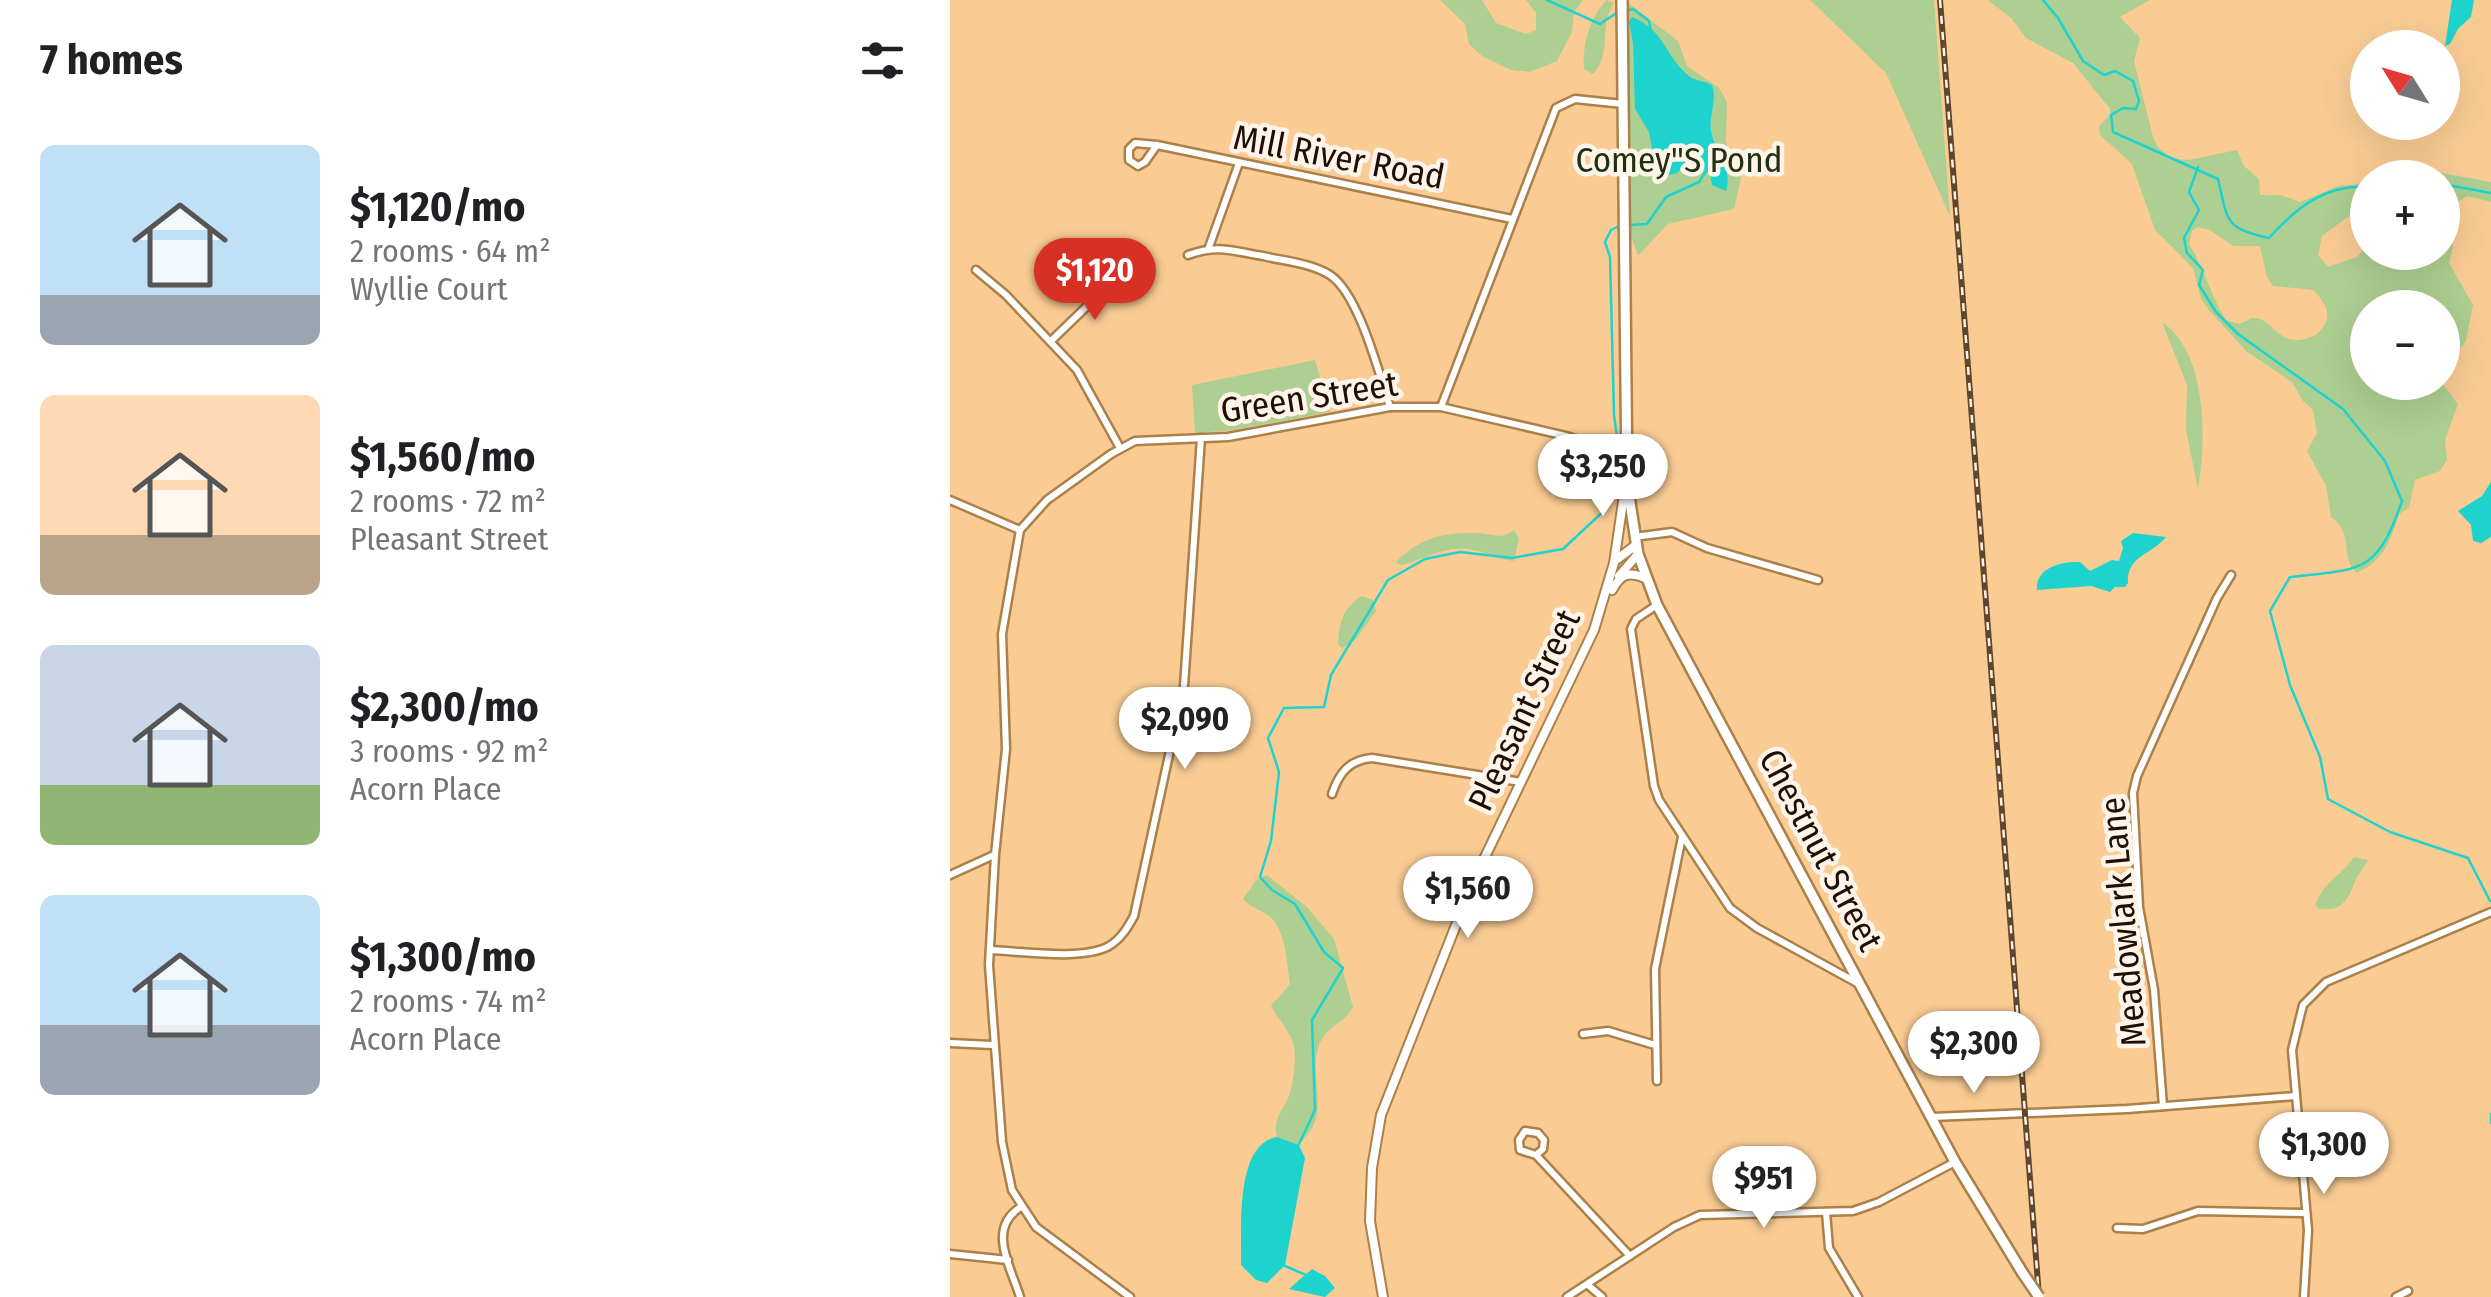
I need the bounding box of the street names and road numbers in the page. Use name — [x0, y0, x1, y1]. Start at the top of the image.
street label: Mill River Road — [1230, 116, 1448, 198]
street label: Green Street — [1218, 362, 1401, 432]
street label: Pleasant Street — [1459, 602, 1589, 817]
street label: Chestnut Street — [1750, 742, 1892, 958]
street label: Meadowlark Lane — [2091, 796, 2155, 1048]

